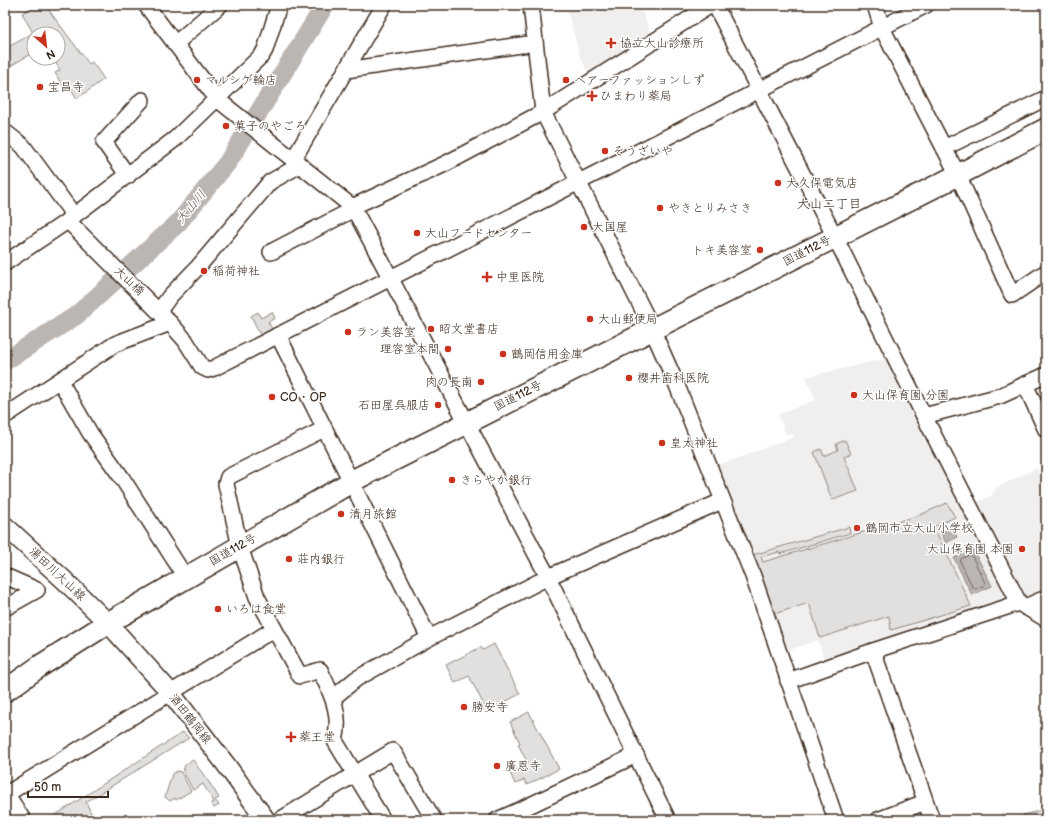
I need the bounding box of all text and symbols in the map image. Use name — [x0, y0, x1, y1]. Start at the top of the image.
north arrow — [26, 26, 66, 66]
place label: 協立大山診療所 — [620, 36, 704, 51]
marker: 協立大山診療所 — [605, 37, 617, 49]
text: N — [44, 47, 57, 62]
place label: マルシゲ輪店 — [205, 73, 277, 88]
place label: ヘアーファッションしず — [574, 73, 705, 88]
marker: マルシゲ輪店 — [192, 75, 202, 85]
marker: ヘアーファッションしず — [561, 75, 571, 85]
place label: 宝昌寺 — [48, 80, 84, 95]
marker: 宝昌寺 — [35, 82, 45, 92]
place label: ひまわり薬局 — [600, 89, 672, 104]
marker: ひまわり薬局 — [587, 91, 597, 101]
place label: 菓子のやごろ — [234, 119, 306, 134]
marker: 菓子のやごろ — [221, 121, 231, 131]
place label: そうざいや — [613, 144, 673, 159]
marker: そうざいや — [600, 146, 610, 156]
place label: 大久保電気店 — [786, 176, 858, 191]
marker: 大久保電気店 — [773, 178, 783, 188]
water label: 大山川 — [172, 187, 210, 227]
district label: 大山二丁目 — [796, 196, 862, 212]
place label: やきとりみさき — [668, 201, 752, 216]
marker: やきとりみさき — [655, 203, 665, 213]
place label: 大国屋 — [592, 220, 628, 235]
marker: 大国屋 — [579, 222, 589, 232]
place label: 大山フードセンター — [425, 226, 532, 241]
marker: 大山フードセンター — [412, 228, 422, 238]
street label: 国道112号 — [780, 232, 834, 270]
place label: トキ美容室 — [692, 243, 752, 258]
marker: トキ美容室 — [755, 245, 765, 255]
street label: 大山橋 — [111, 263, 147, 299]
place label: 稲荷神社 — [212, 264, 260, 279]
marker: 稲荷神社 — [199, 266, 209, 276]
place label: 中里医院 — [496, 270, 544, 285]
marker: 中里医院 — [481, 271, 493, 283]
place label: 大山郵便局 — [598, 312, 658, 327]
marker: 大山郵便局 — [585, 314, 595, 324]
place label: 昭文堂書店 — [439, 322, 499, 337]
marker: 昭文堂書店 — [426, 324, 436, 334]
place label: ラン美容室 — [356, 325, 416, 340]
marker: ラン美容室 — [343, 327, 353, 337]
place label: 理容室本間 — [380, 342, 440, 357]
marker: 理容室本間 — [443, 344, 453, 354]
place label: 鶴岡信用金庫 — [511, 347, 583, 362]
marker: 鶴岡信用金庫 — [498, 349, 508, 359]
place label: 櫻井歯科医院 — [637, 371, 709, 386]
marker: 櫻井歯科医院 — [624, 373, 634, 383]
place label: 肉の長南 — [425, 375, 473, 390]
marker: 肉の長南 — [476, 377, 486, 387]
street label: 国道112号 — [491, 377, 545, 415]
place label: 大山保育園 分園 — [862, 388, 949, 403]
place label: CO・OP — [280, 390, 327, 405]
marker: 大山保育園 分園 — [849, 390, 859, 400]
marker: CO・OP — [267, 392, 277, 402]
place label: 石田屋呉服店 — [358, 398, 430, 413]
marker: 石田屋呉服店 — [433, 400, 443, 410]
place label: 皇太神社 — [670, 436, 718, 451]
marker: 皇太神社 — [657, 438, 667, 448]
place label: きらやか銀行 — [460, 473, 532, 488]
marker: きらやか銀行 — [447, 475, 457, 485]
place label: 清月旅館 — [349, 507, 397, 522]
marker: 清月旅館 — [336, 509, 346, 519]
place label: 鶴岡市立大山小学校 — [865, 521, 973, 536]
marker: 鶴岡市立大山小学校 — [852, 523, 862, 533]
street label: 国道112号 — [207, 530, 259, 570]
place label: 大山保育園 本園 — [927, 542, 1014, 557]
street label: 湯田川大山線 — [26, 544, 88, 604]
marker: 大山保育園 本園 — [1017, 544, 1027, 554]
place label: 荘内銀行 — [297, 552, 345, 567]
marker: 荘内銀行 — [284, 554, 294, 564]
place label: いろは食堂 — [226, 602, 286, 617]
marker: いろは食堂 — [213, 604, 223, 614]
street label: 酒田鶴岡線 — [166, 691, 214, 747]
place label: 勝安寺 — [472, 700, 508, 715]
marker: 勝安寺 — [459, 702, 469, 712]
place label: 薬王堂 — [299, 730, 335, 745]
marker: 薬王堂 — [286, 732, 296, 742]
place label: 廣恩寺 — [505, 759, 541, 774]
marker: 廣恩寺 — [492, 761, 502, 771]
scale bar — [28, 773, 108, 799]
text: 50 m — [34, 780, 61, 795]

